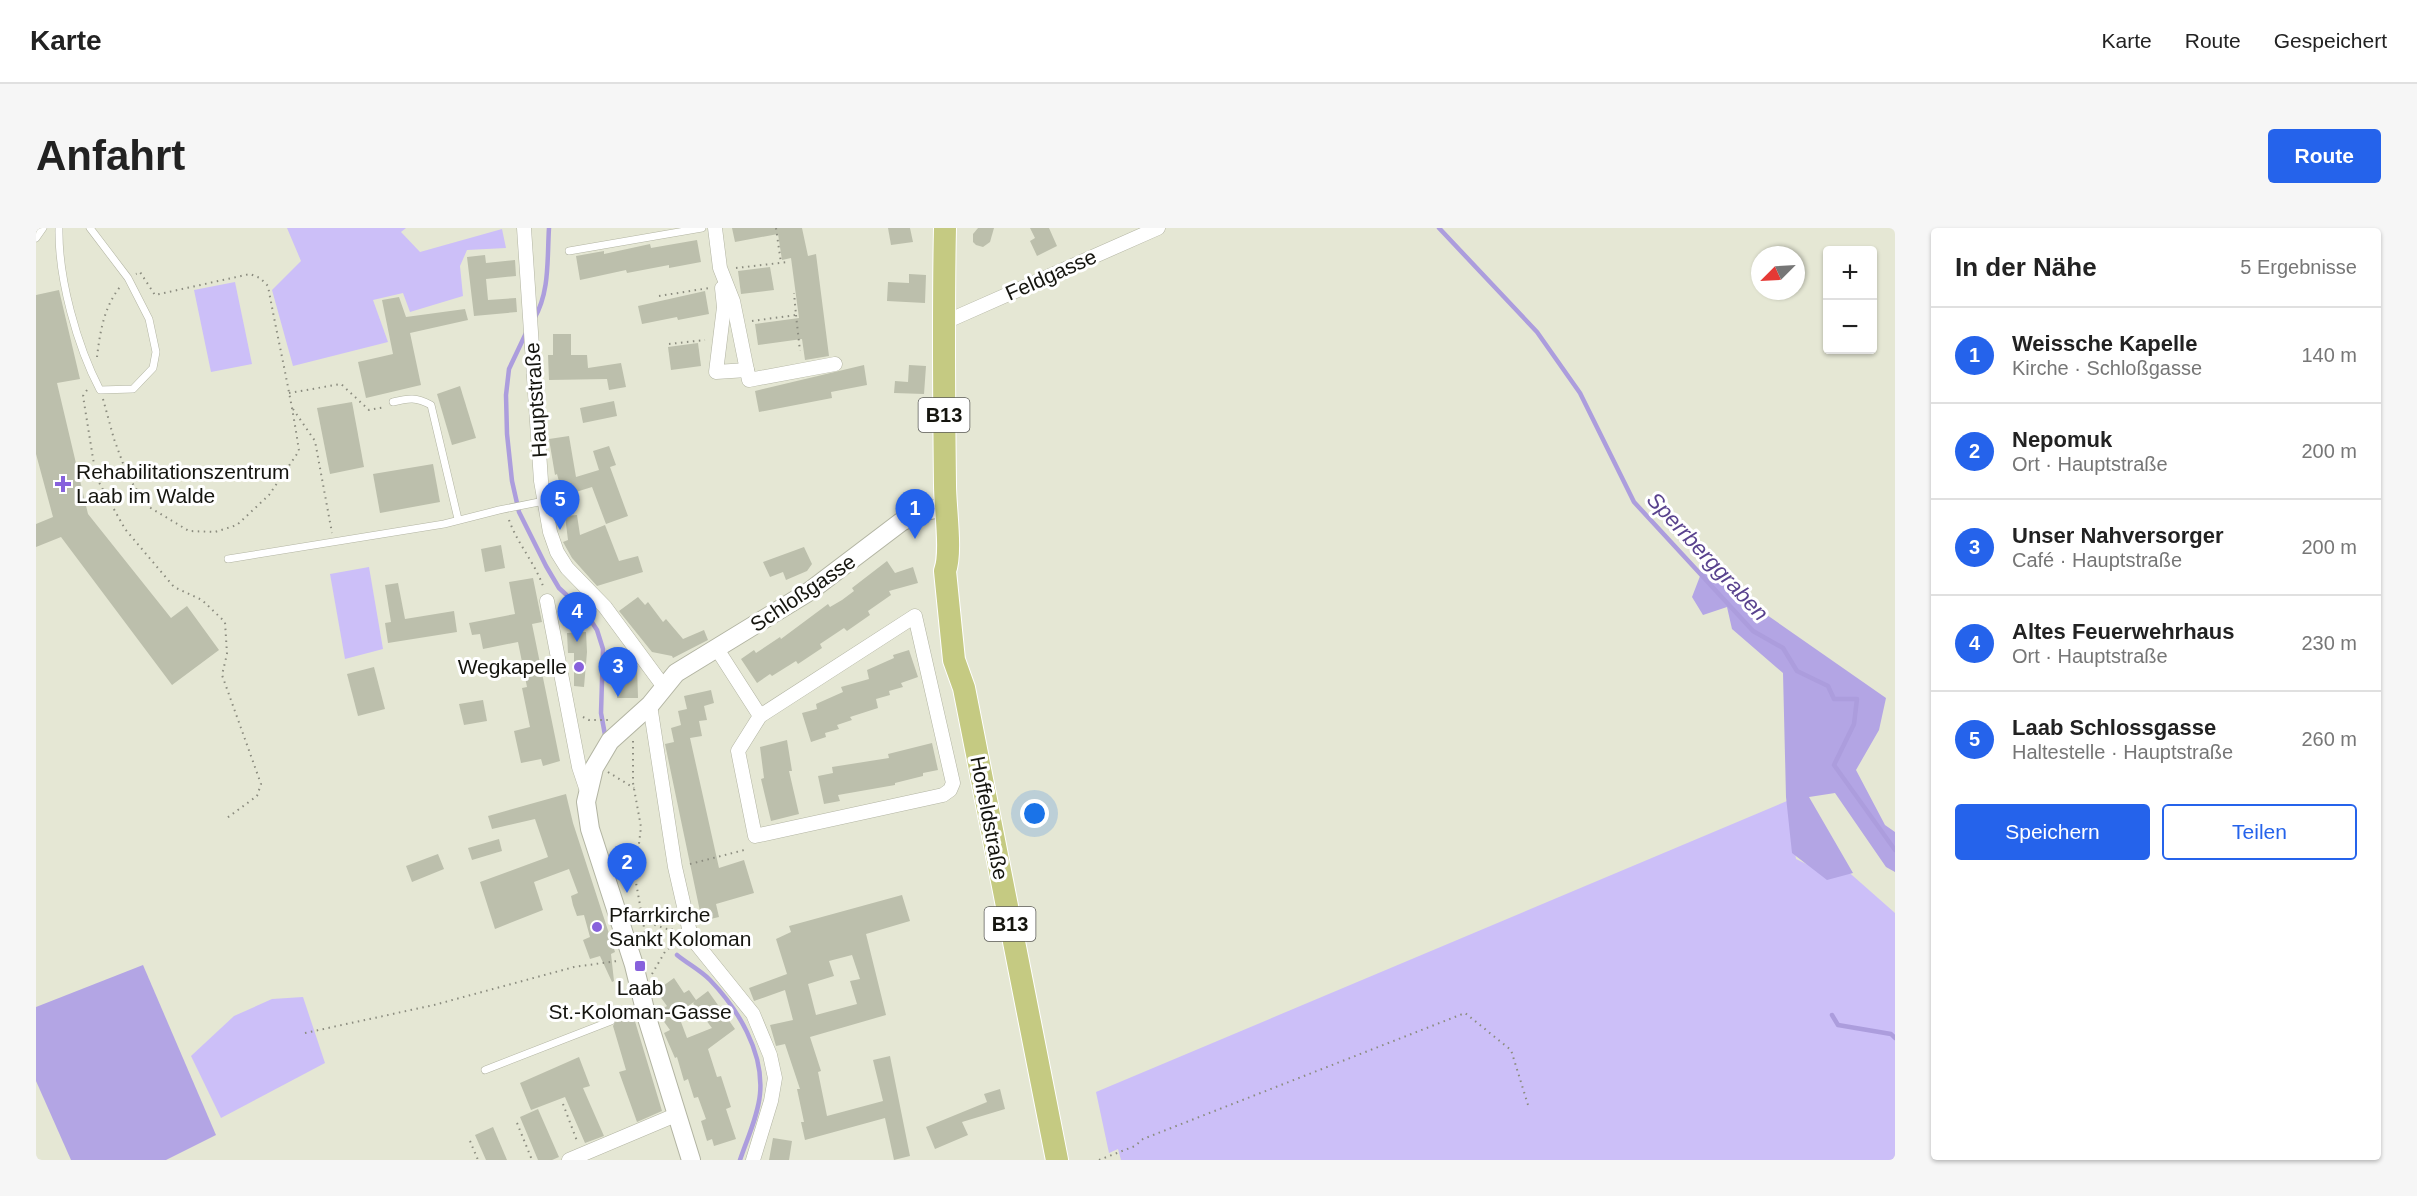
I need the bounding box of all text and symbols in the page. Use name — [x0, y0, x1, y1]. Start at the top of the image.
text: Karte — [30, 25, 102, 56]
text: Karte — [2102, 29, 2152, 52]
text: Route — [2185, 29, 2241, 52]
text: Gespeichert — [2274, 29, 2387, 52]
button: Route — [2268, 129, 2381, 183]
text: Anfahrt — [36, 132, 185, 179]
street label: Feldgasse — [1002, 244, 1100, 305]
north arrow — [1751, 246, 1805, 300]
map controls — [1823, 246, 1877, 354]
button: + — [1823, 246, 1877, 300]
text: In der Nähe — [1955, 252, 2097, 282]
text: 5 Ergebnisse — [2240, 256, 2357, 278]
button: − — [1823, 300, 1877, 354]
text: Weissche Kapelle — [2012, 331, 2197, 356]
street label: Hauptstraße — [520, 342, 551, 458]
text: 1 — [1969, 344, 1980, 366]
text: 140 m — [2301, 344, 2357, 366]
text: Kirche · Schloßgasse — [2012, 357, 2202, 379]
road number: B13 — [918, 398, 970, 432]
text: Nepomuk — [2012, 427, 2112, 452]
text: 2 — [1969, 440, 1980, 462]
text: 200 m — [2301, 440, 2357, 462]
text: Ort · Hauptstraße — [2012, 453, 2168, 475]
place label: Rehabilitationszentrum Laab im Walde — [76, 460, 290, 507]
marker: Rehabilitationszentrum Laab im Walde — [54, 475, 72, 493]
pin: 5 — [540, 480, 580, 530]
water label: Sperrberggraben — [1642, 487, 1773, 626]
pin: 1 — [896, 490, 934, 539]
text: Unser Nahversorger — [2012, 523, 2224, 548]
text: 3 — [1969, 536, 1980, 558]
text: 200 m — [2301, 536, 2357, 558]
street label: Schloßgasse — [746, 549, 859, 636]
text: Café · Hauptstraße — [2012, 549, 2182, 571]
pin: 4 — [558, 592, 596, 642]
text: Altes Feuerwehrhaus — [2012, 619, 2235, 644]
text: 4 — [1969, 632, 1980, 654]
text: 230 m — [2301, 632, 2357, 654]
text: Ort · Hauptstraße — [2012, 645, 2168, 667]
pin: 3 — [598, 648, 638, 697]
place label: Wegkapelle — [458, 655, 567, 678]
marker: Wegkapelle — [572, 660, 586, 674]
text: Laab Schlossgasse — [2012, 715, 2216, 740]
text: 5 — [1969, 728, 1980, 750]
text: 260 m — [2301, 728, 2357, 750]
text: Haltestelle · Hauptstraße — [2012, 741, 2233, 763]
street label: Hoffeldstraße — [966, 754, 1013, 882]
your location — [1020, 799, 1049, 828]
button: Speichern — [1955, 804, 2150, 860]
button: Teilen — [2162, 804, 2357, 860]
pin: 2 — [608, 844, 646, 893]
place label: Pfarrkirche Sankt Koloman — [609, 903, 751, 950]
road number: B13 — [984, 907, 1036, 941]
marker: Pfarrkirche Sankt Koloman — [590, 920, 604, 934]
marker: Laab St.-Koloman-Gasse — [633, 959, 647, 973]
place label: Laab St.-Koloman-Gasse — [548, 976, 732, 1023]

